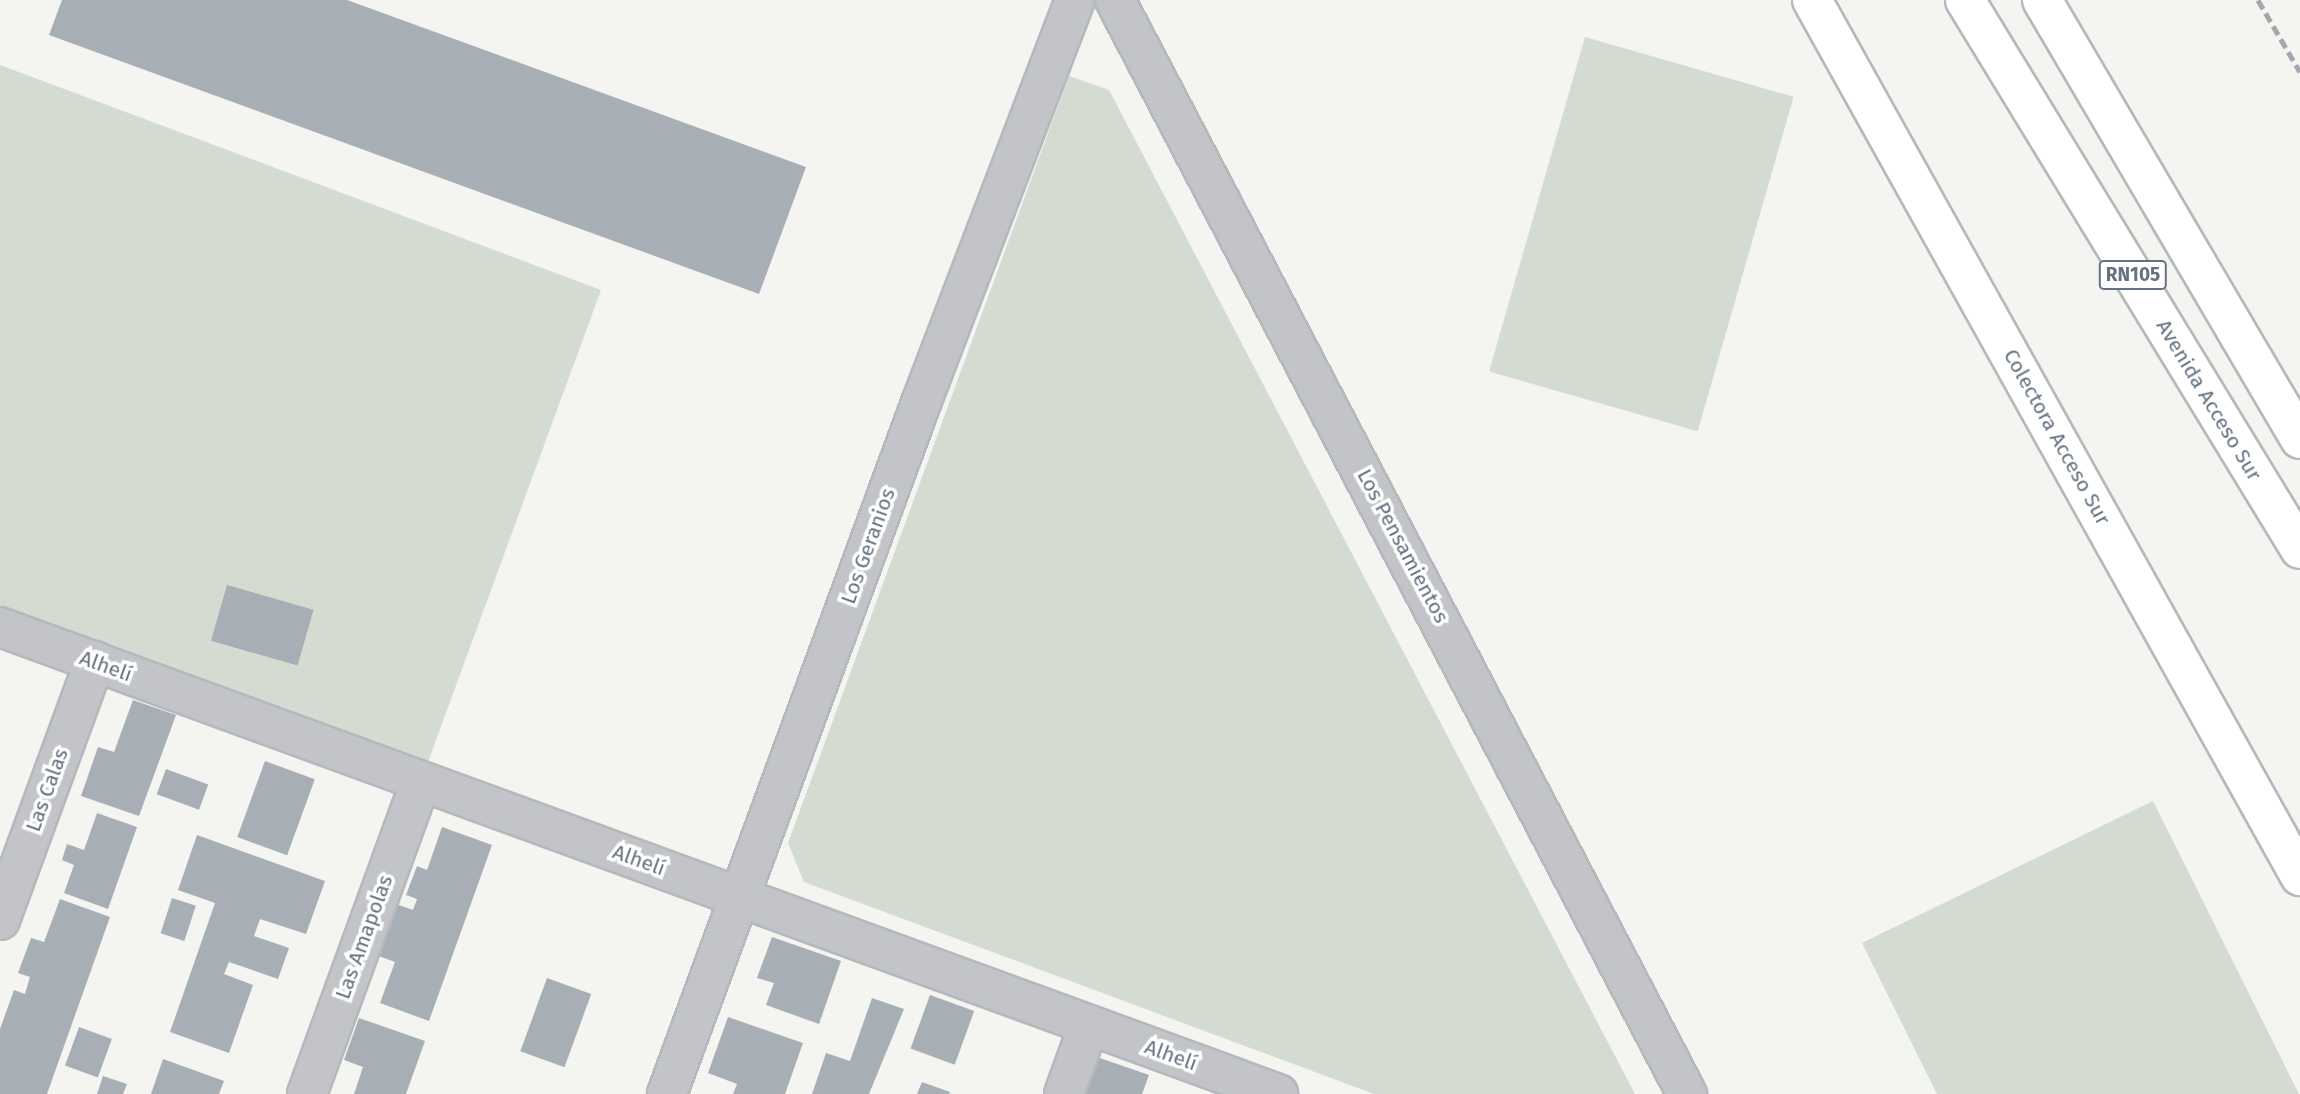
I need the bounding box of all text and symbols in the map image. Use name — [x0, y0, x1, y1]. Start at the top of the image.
road number: RN105 — [2098, 260, 2168, 290]
street label: Avenida Acceso Sur — [2151, 315, 2267, 485]
street label: Colectora Acceso Sur — [1998, 345, 2116, 529]
street label: Los Pensamientos — [1352, 465, 1454, 627]
street label: Los Geranios — [835, 485, 901, 607]
street label: Alhelí — [76, 645, 136, 687]
street label: Las Calas — [20, 745, 74, 835]
street label: Alhelí — [609, 839, 669, 881]
street label: Las Amapolas — [330, 872, 398, 1002]
street label: Alhelí — [1141, 1034, 1201, 1076]

